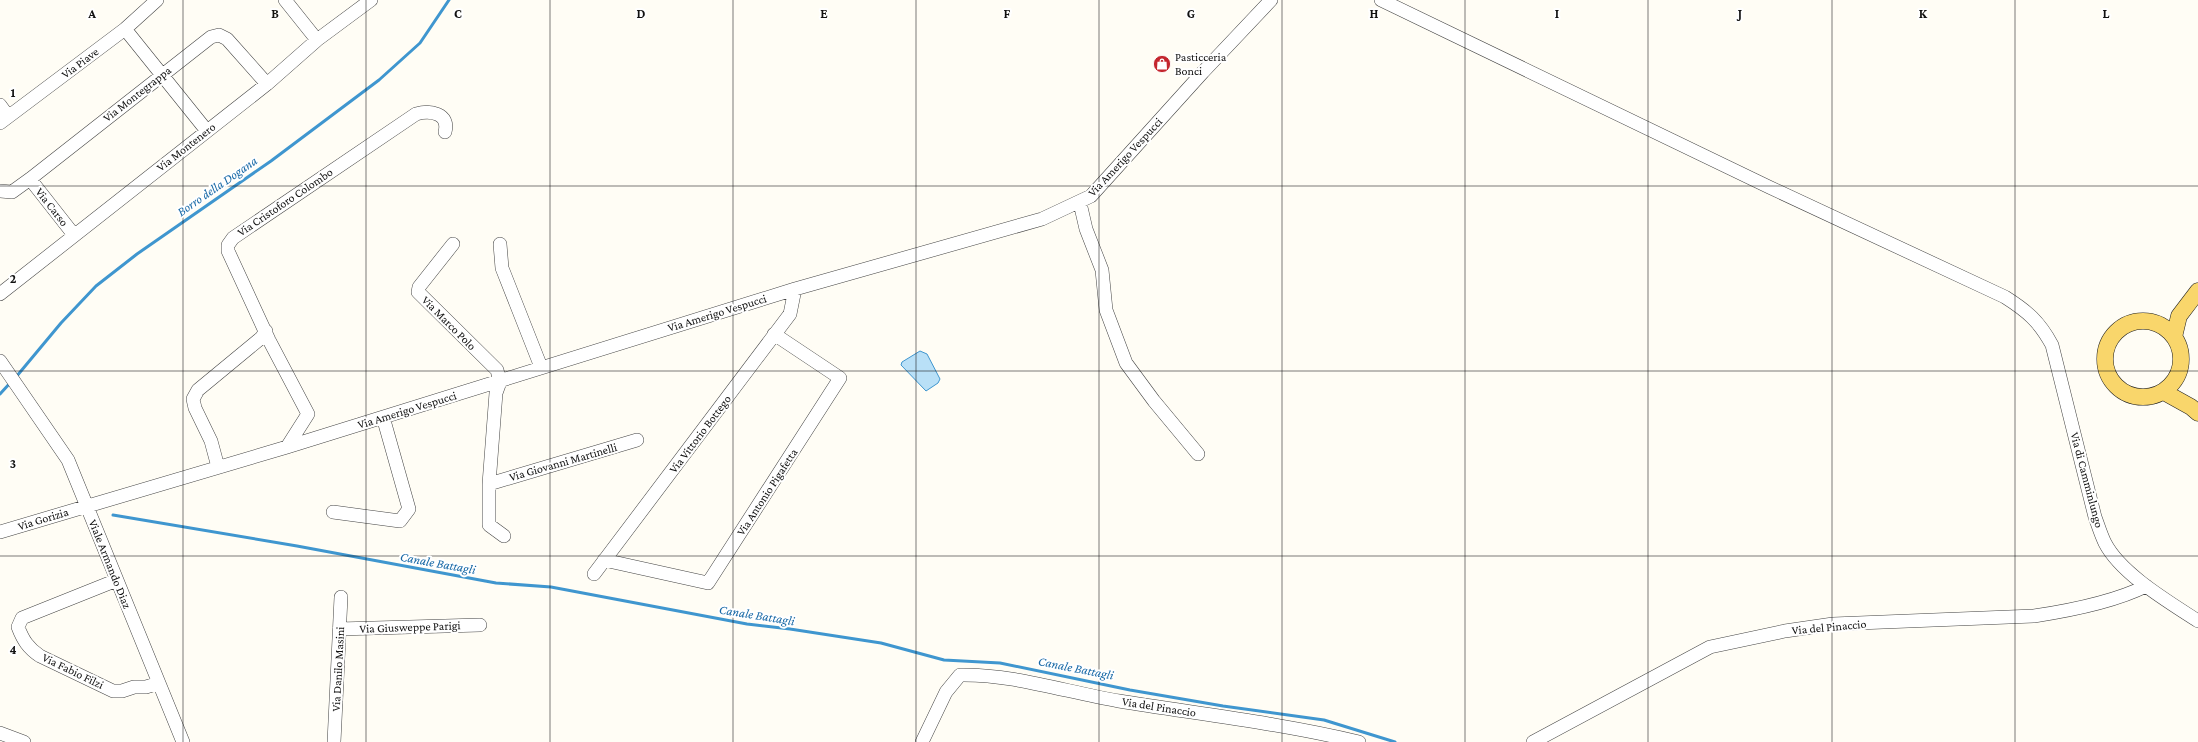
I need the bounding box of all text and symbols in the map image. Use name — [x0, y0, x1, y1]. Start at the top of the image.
text: A — [87, 6, 96, 21]
text: B — [271, 6, 279, 21]
text: C — [454, 6, 462, 21]
text: D — [637, 6, 646, 21]
text: E — [820, 6, 828, 21]
text: F — [1004, 6, 1011, 21]
text: G — [1187, 6, 1195, 21]
text: H — [1370, 6, 1379, 21]
text: I — [1555, 6, 1559, 21]
text: J — [1736, 6, 1742, 21]
text: K — [1919, 6, 1928, 21]
text: L — [2103, 6, 2110, 21]
street label: Via Piave — [59, 44, 101, 82]
place label: Pasticceria Bonci — [1175, 50, 1227, 78]
shop icon: Pasticceria Bonci — [1152, 54, 1172, 74]
street label: Via Montegrappa — [100, 63, 174, 125]
text: 1 — [11, 85, 16, 100]
street label: Via Amerigo Vespucci — [1085, 115, 1165, 199]
street label: Via Montenero — [154, 120, 218, 174]
water label: Borro della Dogana — [174, 153, 260, 219]
street label: Via Cristoforo Colombo — [235, 165, 335, 239]
street label: Via Carso — [33, 185, 71, 229]
text: 2 — [10, 271, 17, 286]
street label: Via Amerigo Vespucci — [666, 291, 768, 335]
street label: Via Marco Polo — [419, 293, 479, 353]
street label: Via Amerigo Vespucci — [356, 388, 458, 432]
street label: Via Vittorio Bottego — [666, 392, 734, 476]
street label: Via di Camminlungo — [2068, 431, 2107, 529]
street label: Via Giovanni Martinelli — [507, 440, 619, 484]
street label: Via Antonio Pigafetta — [734, 445, 801, 538]
text: 3 — [10, 456, 16, 471]
street label: Via Gorizia — [16, 505, 70, 533]
street label: Viale Armando Diaz — [86, 517, 134, 611]
water label: Canale Battagli — [399, 549, 477, 577]
water label: Canale Battagli — [718, 602, 796, 628]
street label: Via del Pinaccio — [1791, 617, 1867, 637]
street label: Via Giusweppe Parigi — [359, 618, 461, 636]
street label: Via Danilo Masini — [329, 626, 347, 712]
text: 4 — [9, 642, 17, 657]
street label: Via Fabio Filzi — [40, 650, 106, 692]
water label: Canale Battagli — [1037, 653, 1115, 683]
street label: Via del Pinaccio — [1121, 694, 1197, 720]

